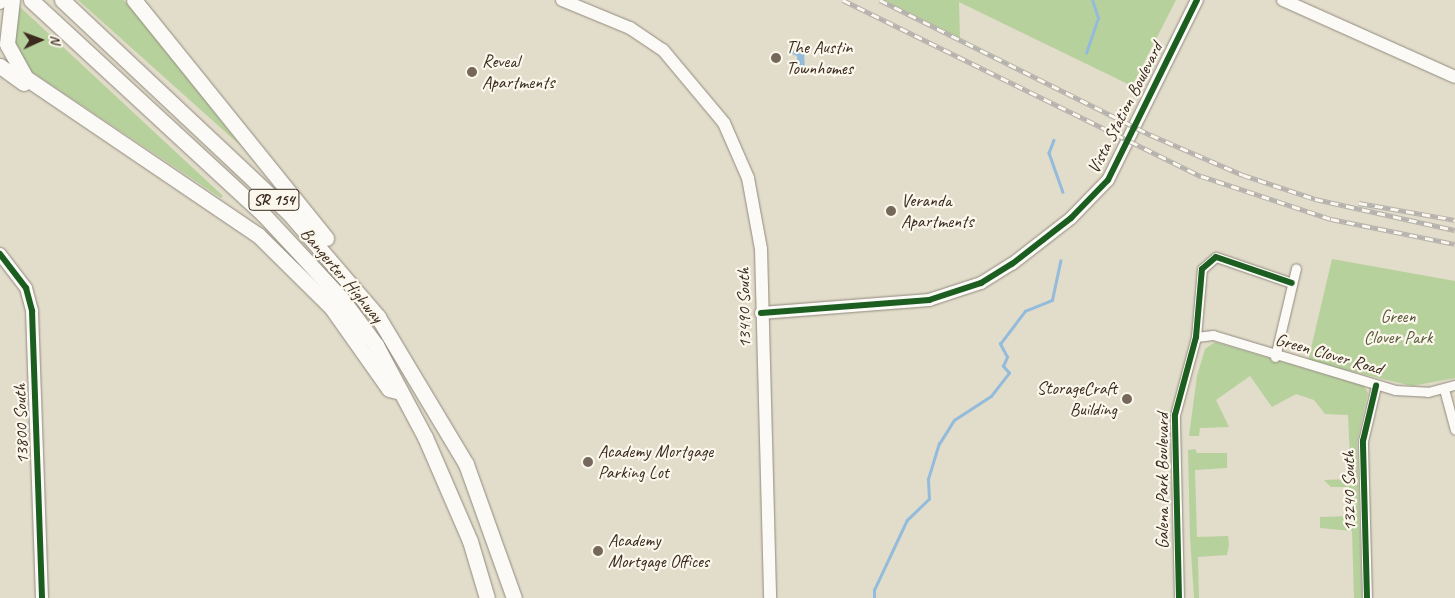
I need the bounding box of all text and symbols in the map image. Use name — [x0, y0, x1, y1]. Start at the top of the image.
north arrow — [15, 15, 65, 65]
text: N — [47, 35, 64, 44]
place label: The Austin Townhomes — [786, 37, 853, 80]
street label: Vista Station Boulevard — [1082, 38, 1168, 178]
place label: Reveal Apartments — [482, 51, 554, 94]
marker: The Austin Townhomes — [770, 52, 782, 64]
marker: Reveal Apartments — [466, 66, 478, 78]
road number: SR 154 — [248, 186, 300, 214]
place label: Veranda Apartments — [901, 190, 973, 232]
marker: Veranda Apartments — [885, 205, 897, 217]
street label: Bangerter Highway — [296, 223, 388, 327]
street label: 13490 South — [732, 268, 756, 348]
park label: Green Clover Park — [1363, 306, 1433, 348]
street label: Green Clover Road — [1273, 328, 1385, 380]
place label: StorageCraft Building — [1036, 378, 1117, 420]
street label: 13800 South — [9, 383, 33, 465]
marker: StorageCraft Building — [1121, 393, 1133, 405]
street label: Galena Park Boulevard — [1151, 413, 1173, 549]
place label: Academy Mortgage Parking Lot — [598, 441, 712, 484]
street label: 13240 South — [1337, 451, 1361, 531]
marker: Academy Mortgage Parking Lot — [582, 456, 594, 468]
place label: Academy Mortgage Offices — [608, 530, 709, 572]
marker: Academy Mortgage Offices — [592, 545, 604, 557]

